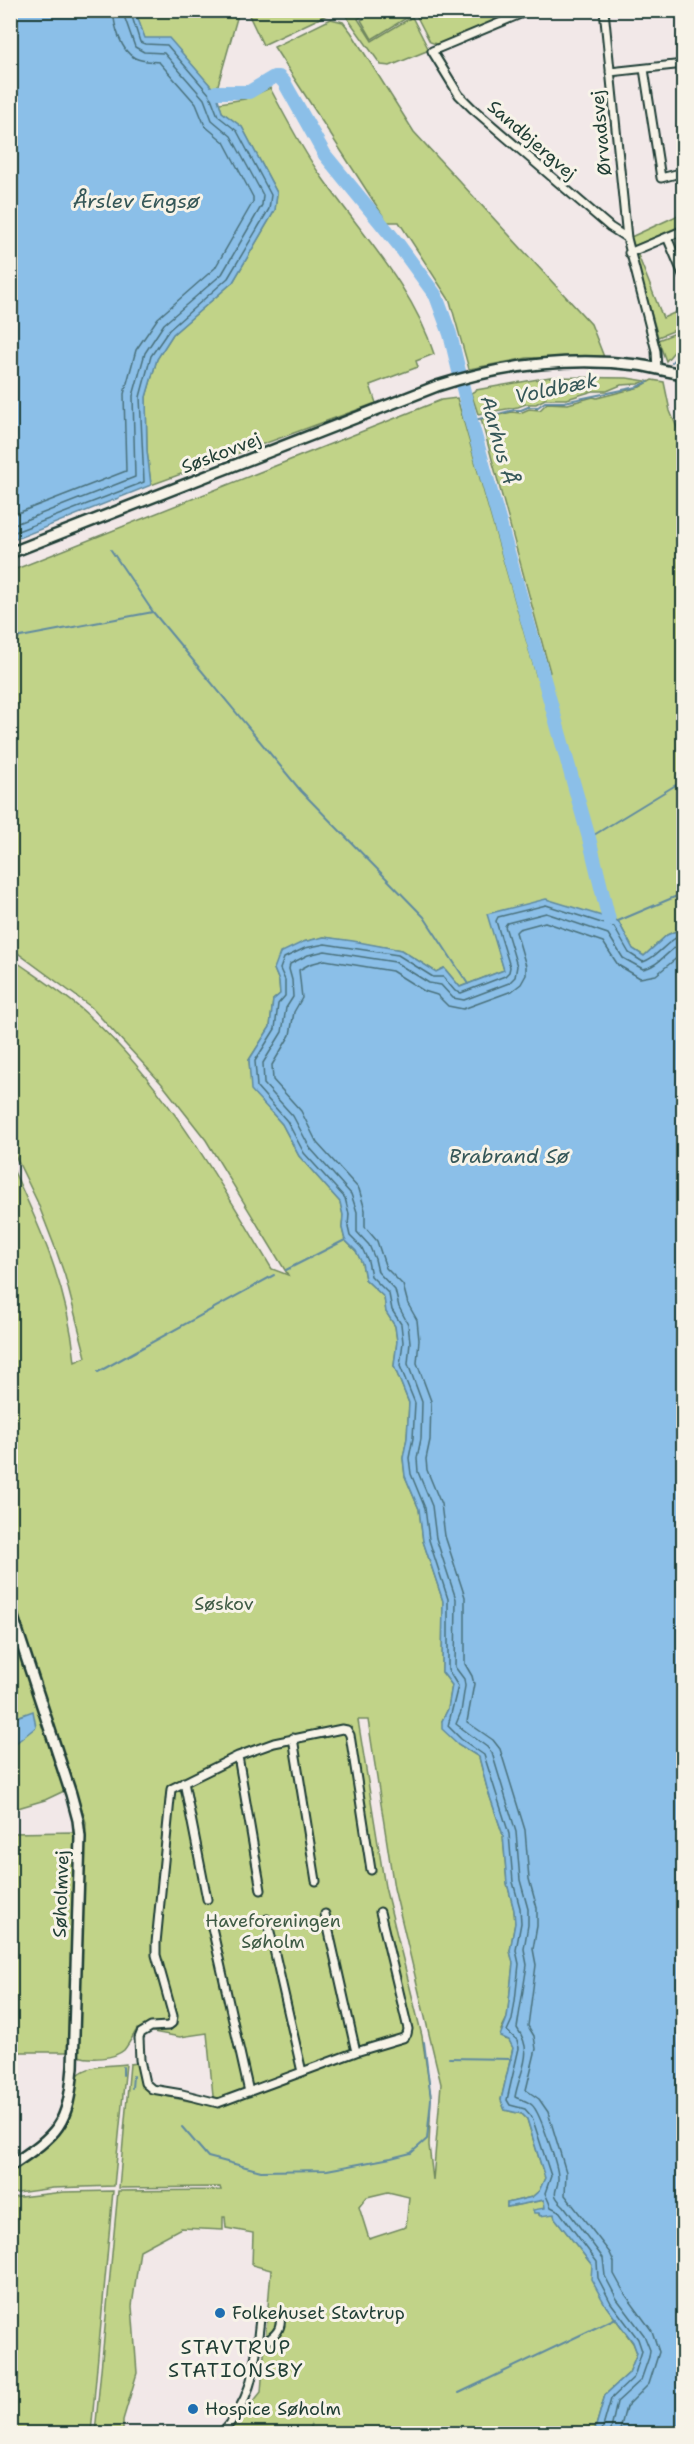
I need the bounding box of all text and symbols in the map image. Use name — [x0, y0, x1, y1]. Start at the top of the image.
street label: Ørvadsvej — [585, 89, 617, 177]
street label: Sandbjergvej — [482, 95, 582, 185]
water label: Årslev Engsø — [73, 188, 201, 214]
water label: Voldbæk — [512, 366, 600, 409]
water label: Aarhus Å — [475, 393, 523, 487]
street label: Søskovvej — [178, 427, 264, 479]
water label: Brabrand Sø — [449, 1143, 571, 1169]
park label: Søskov — [194, 1592, 254, 1616]
street label: Søholmvej — [47, 1850, 75, 1938]
park label: Haveforeningen Søholm — [205, 1909, 341, 1954]
place label: Folkehuset Stavtrup — [232, 2301, 405, 2325]
marker: Folkehuset Stavtrup — [213, 2306, 227, 2320]
district label: STAVTRUP STATIONSBY — [168, 2334, 304, 2383]
place label: Hospice Søholm — [205, 2397, 341, 2421]
marker: Hospice Søholm — [186, 2402, 200, 2416]

